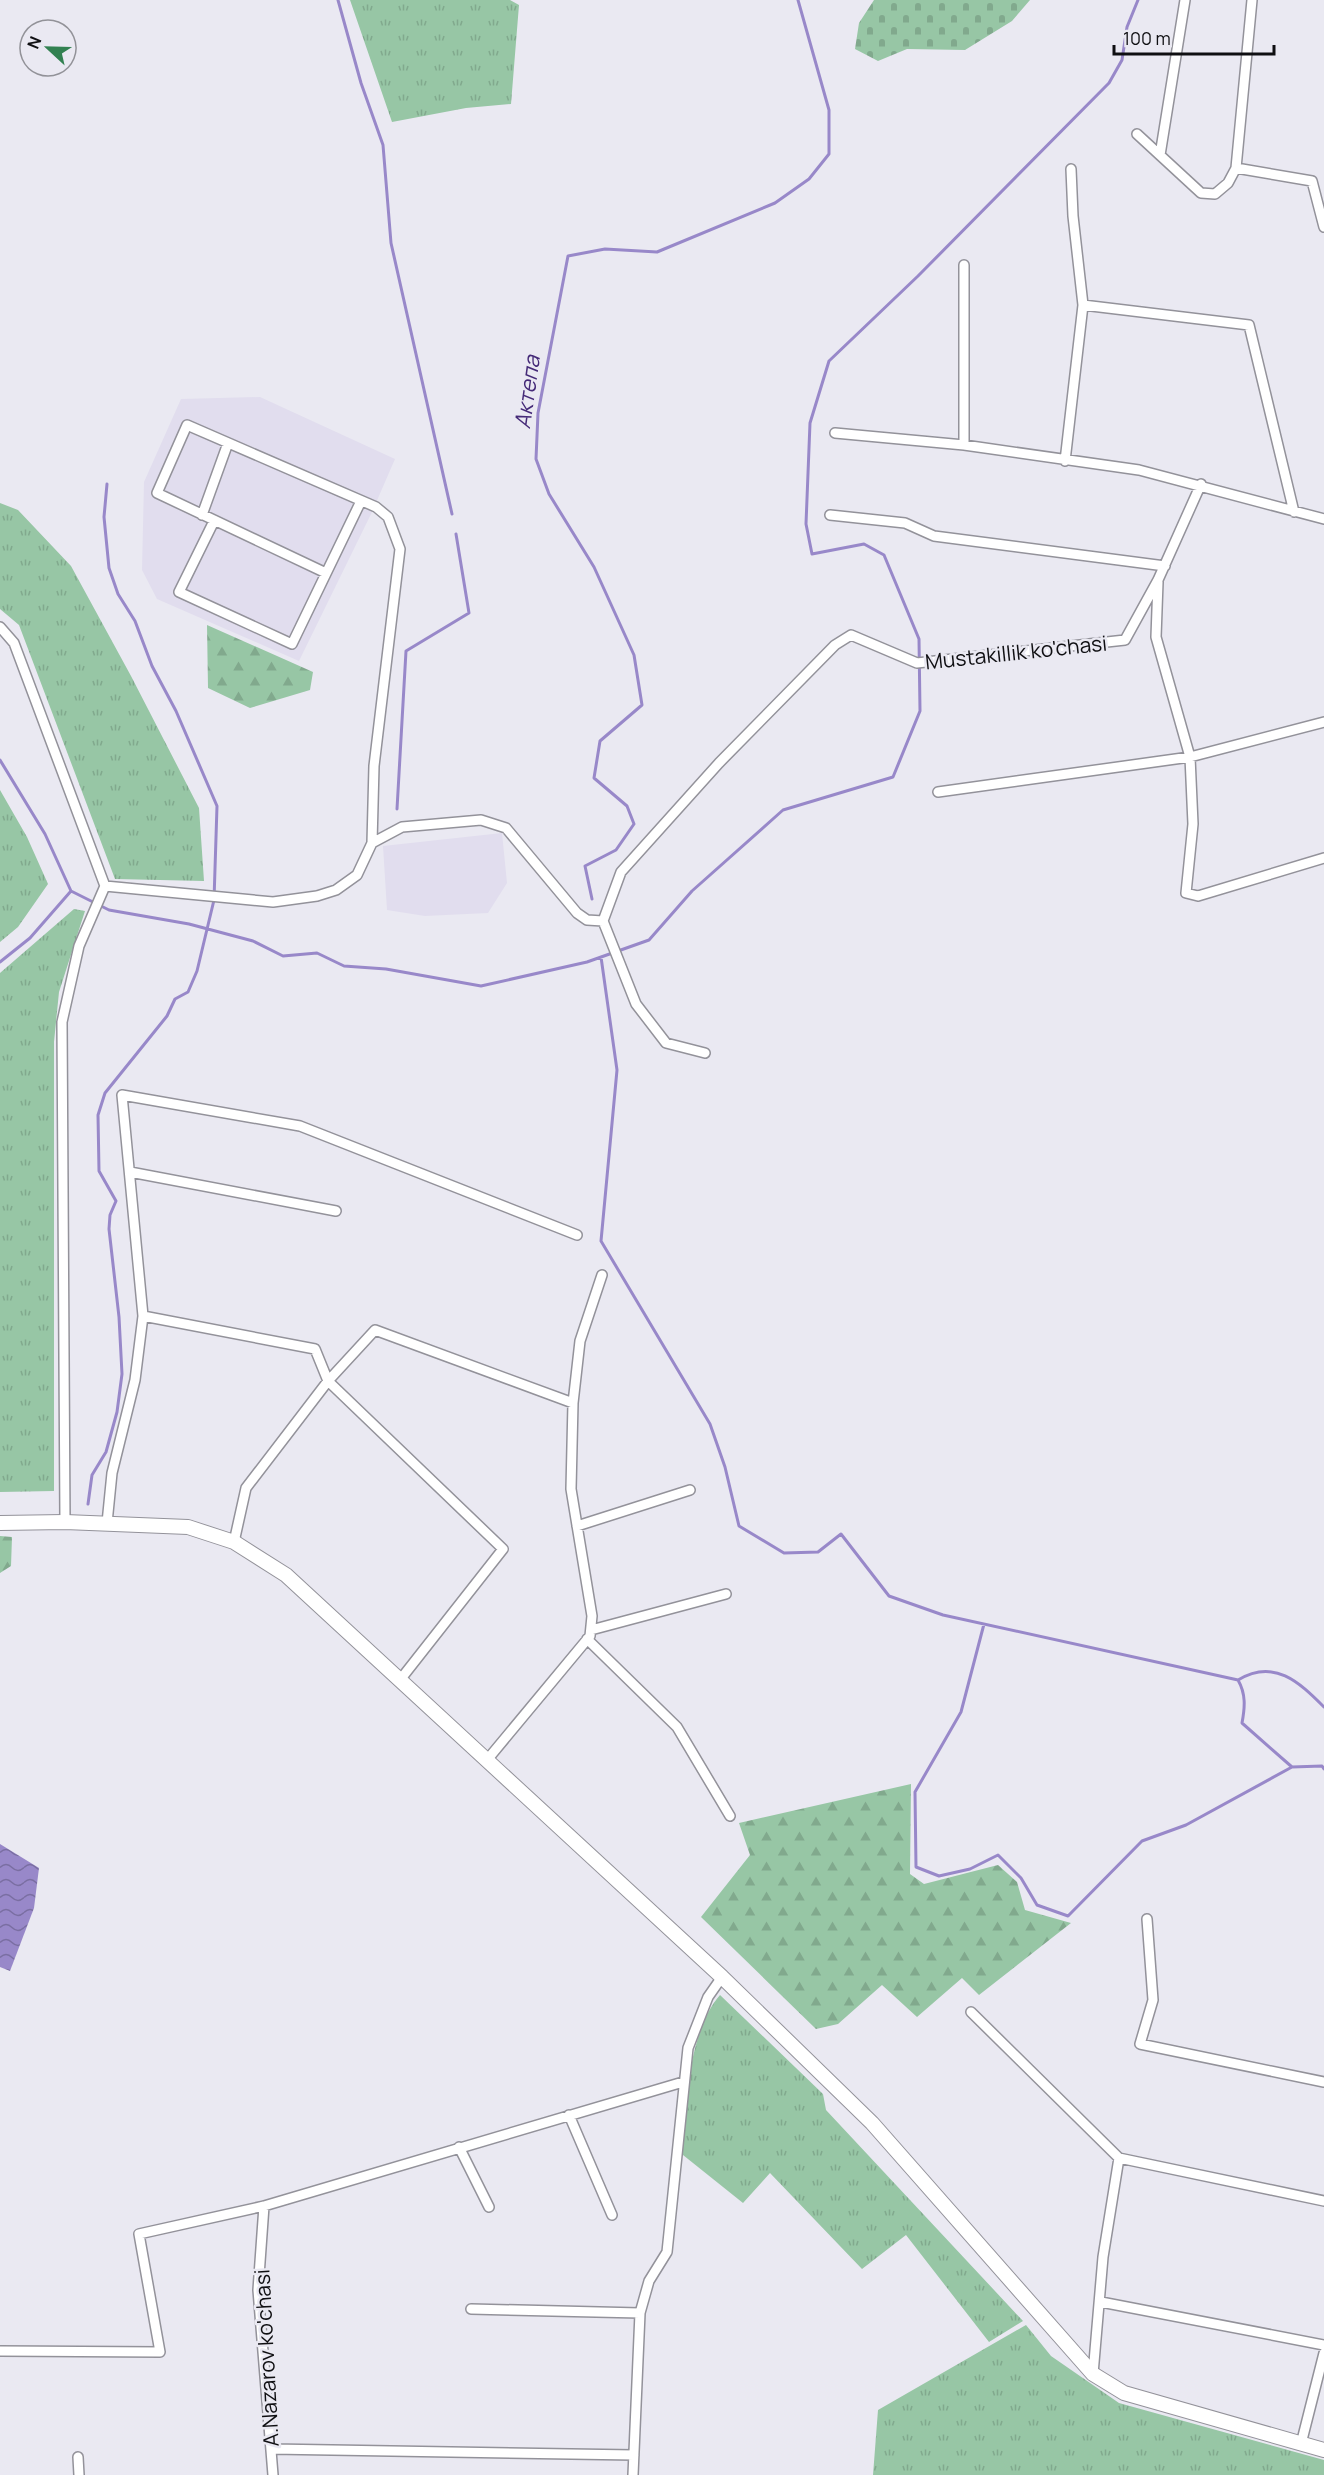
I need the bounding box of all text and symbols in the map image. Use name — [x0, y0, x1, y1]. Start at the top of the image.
north arrow — [18, 18, 78, 78]
scale bar — [1114, 18, 1274, 56]
text: 100 m — [1123, 26, 1171, 50]
text: N — [22, 33, 46, 52]
water label: Актепа — [507, 352, 547, 431]
street label: Mustakillik ko'chasi — [924, 629, 1108, 675]
street label: A.Nazarov ko'chasi — [247, 2269, 285, 2447]

